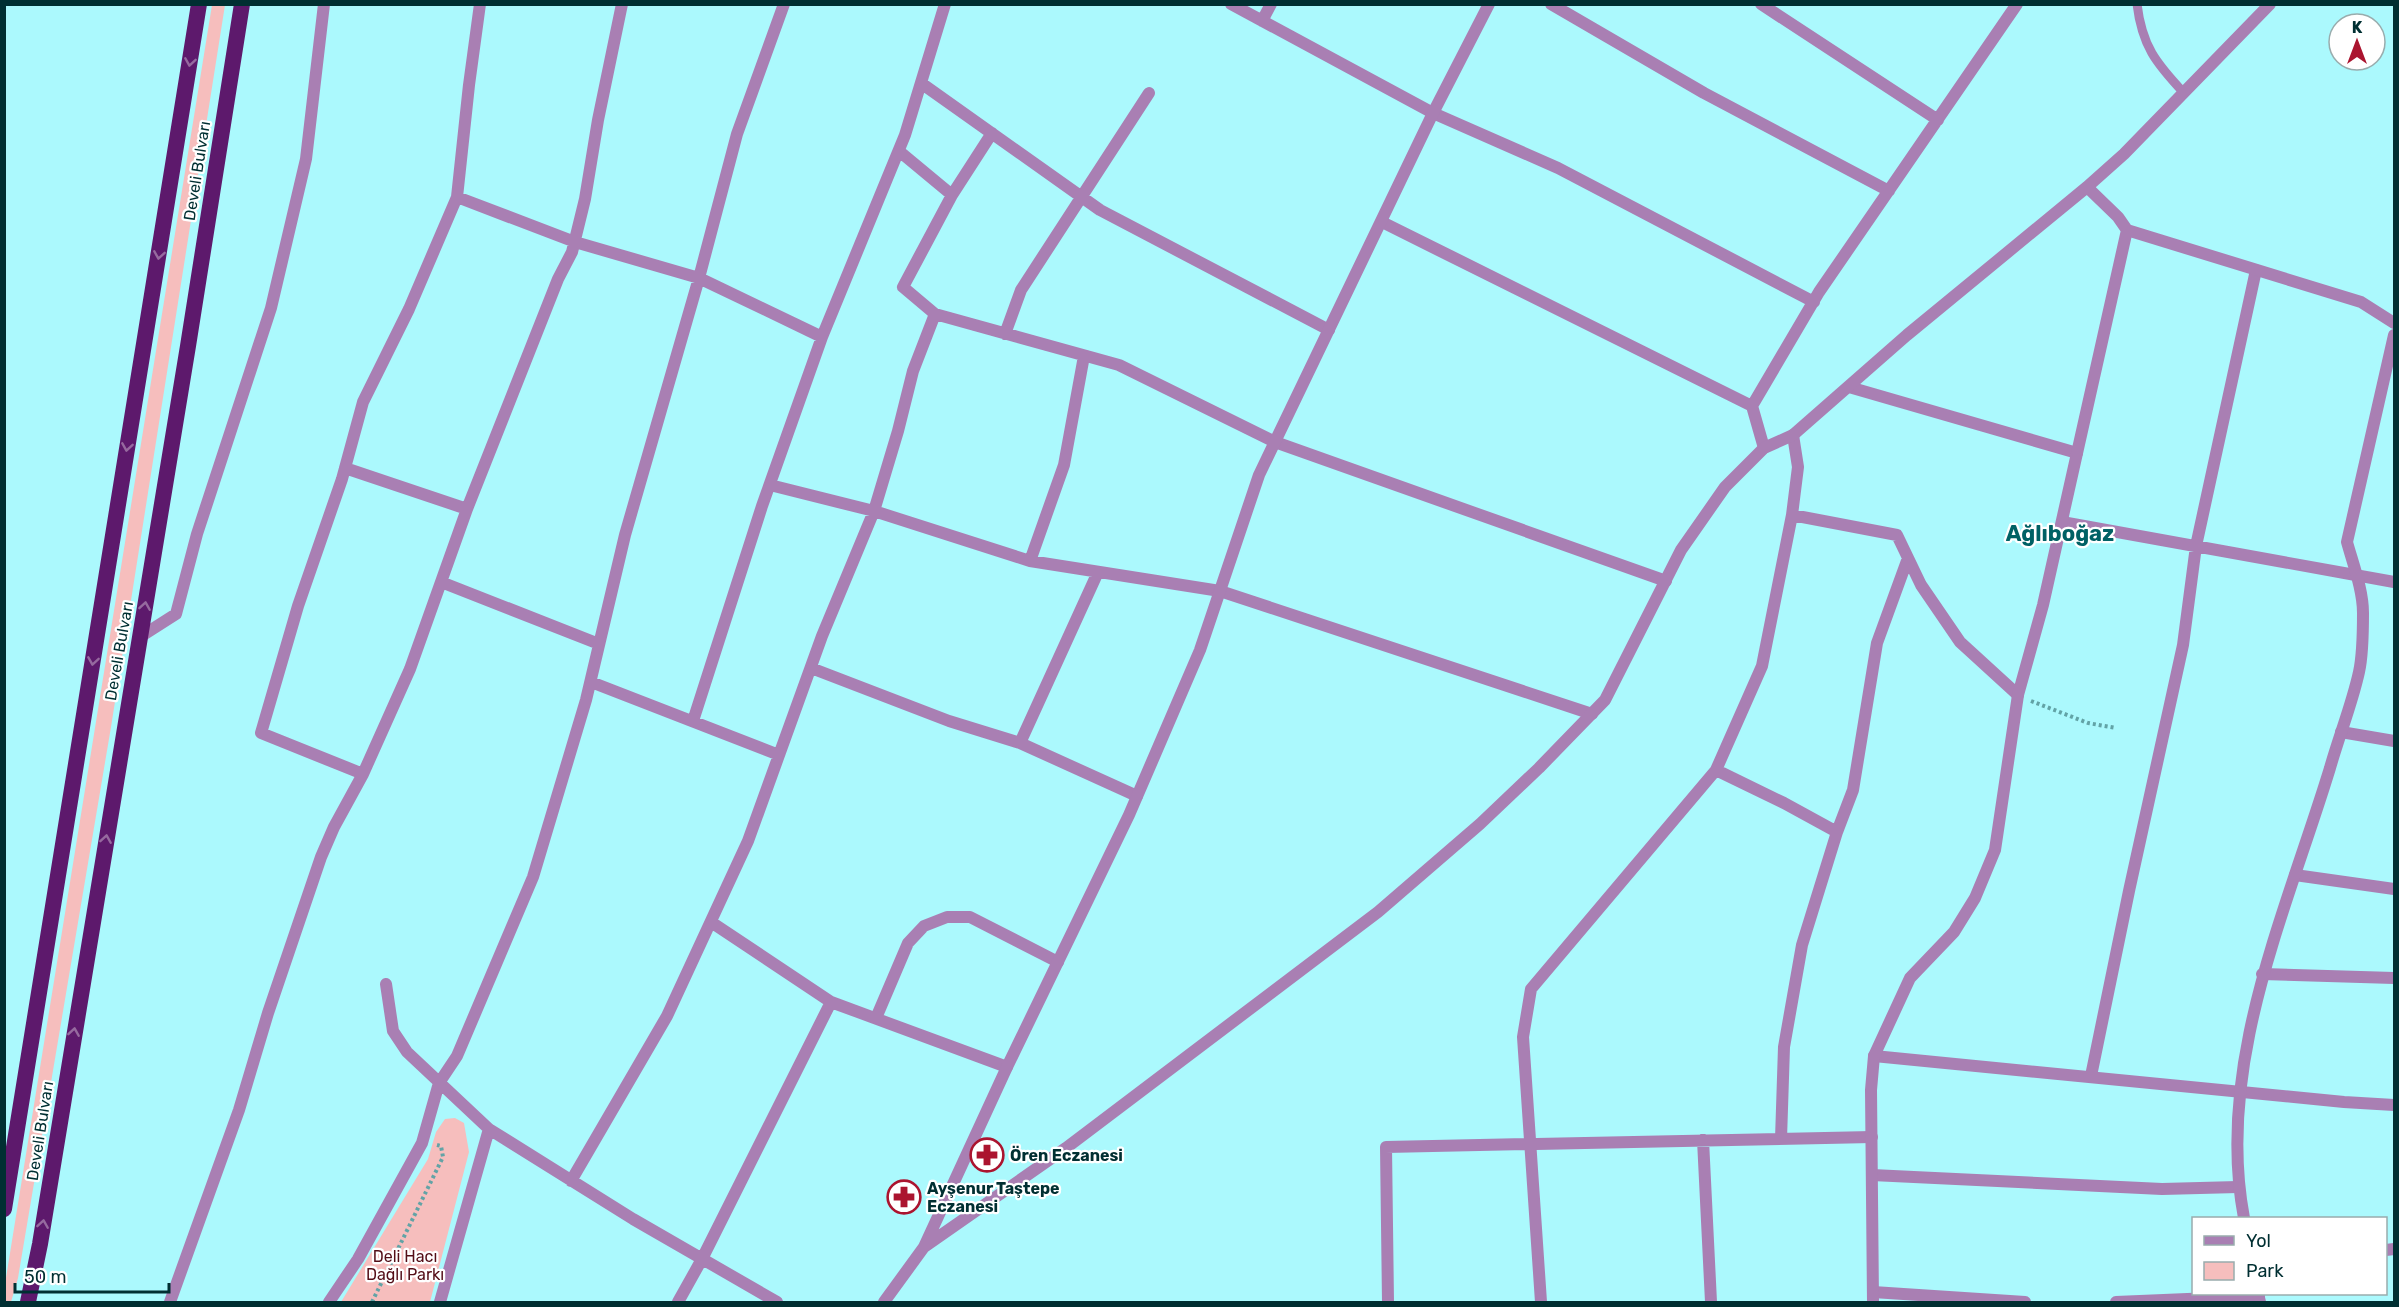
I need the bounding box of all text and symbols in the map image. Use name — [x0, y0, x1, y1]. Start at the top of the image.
north arrow — [2327, 12, 2387, 72]
text: K — [2352, 18, 2363, 37]
one-way arrow — [184, 57, 197, 67]
street label: Develi Bulvarı — [180, 120, 214, 222]
one-way arrow — [153, 250, 165, 259]
one-way arrow — [122, 443, 134, 452]
district label: Ağlıboğaz — [2006, 520, 2114, 547]
street label: Develi Bulvarı — [101, 600, 137, 702]
one-way arrow — [138, 601, 151, 611]
one-way arrow — [88, 656, 100, 665]
one-way arrow — [99, 835, 111, 844]
one-way arrow — [67, 1027, 80, 1037]
street label: Develi Bulvarı — [23, 1080, 57, 1182]
pharmacy icon: Ören Eczanesi — [969, 1137, 1005, 1173]
place label: Ören Eczanesi — [1010, 1145, 1123, 1165]
pharmacy icon: Ayşenur Taştepe Eczanesi — [886, 1179, 922, 1215]
place label: Ayşenur Taştepe Eczanesi — [927, 1179, 1059, 1216]
legend — [2192, 1217, 2387, 1295]
one-way arrow — [37, 1220, 49, 1229]
text: Yol — [2246, 1230, 2271, 1252]
park label: Deli Hacı Dağlı Parkı — [366, 1247, 444, 1284]
scale bar — [15, 1256, 170, 1294]
text: Park — [2246, 1260, 2284, 1282]
text: 50 m — [24, 1266, 67, 1288]

